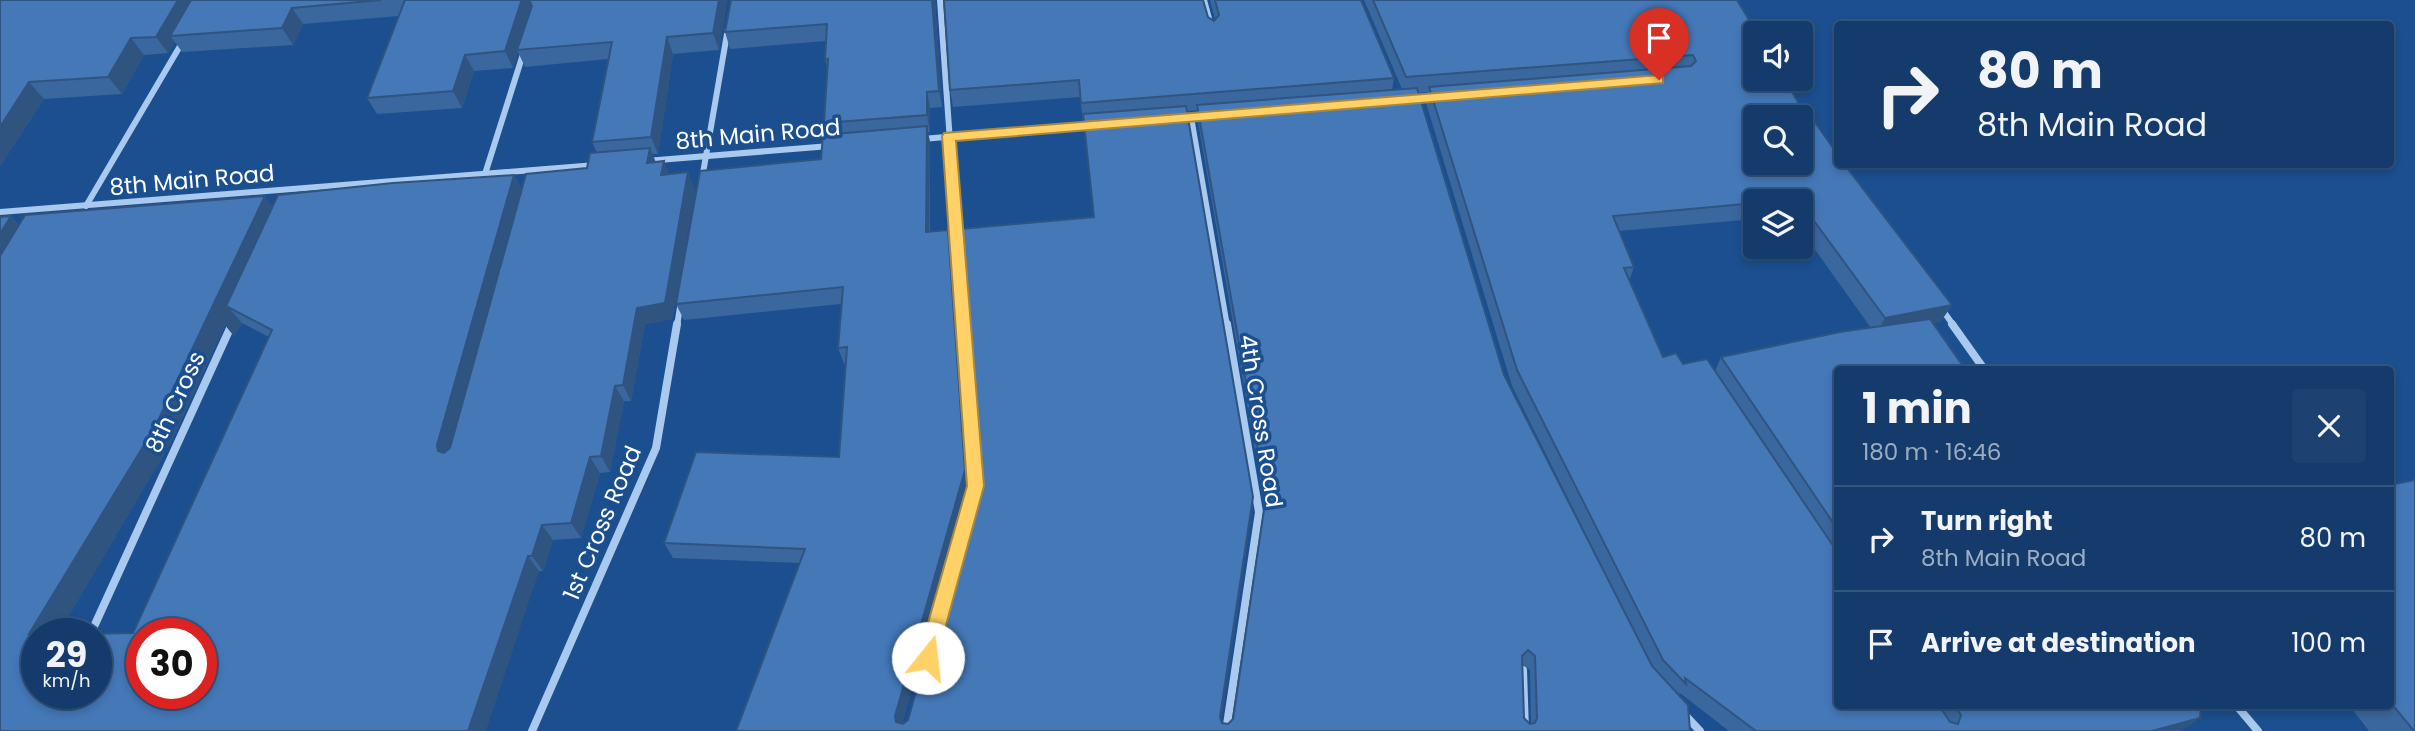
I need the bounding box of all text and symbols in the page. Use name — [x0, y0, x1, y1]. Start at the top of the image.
pin — [1629, 8, 1689, 80]
icon: arrive — [1640, 19, 1678, 57]
map controls — [1743, 21, 1813, 259]
button: sound — [1743, 21, 1813, 91]
text: 80 m — [1977, 37, 2103, 105]
icon: right — [1862, 49, 1953, 140]
text: 8th Main Road — [1977, 102, 2207, 147]
button: search — [1743, 105, 1813, 175]
street label: 8th Main Road — [674, 111, 842, 157]
street label: 8th Main Road — [108, 157, 276, 203]
button: layers — [1743, 189, 1813, 259]
street label: 4th Cross Road — [1232, 332, 1290, 510]
street label: 8th Cross — [138, 346, 212, 458]
text: 1 min — [1862, 379, 1972, 438]
button: close — [2292, 389, 2366, 463]
text: 180 m · 16:46 — [1862, 436, 2001, 468]
street label: 1st Cross Road — [555, 441, 649, 605]
text: Turn right — [1921, 503, 2053, 539]
icon: right — [1862, 520, 1900, 558]
text: 80 m — [2300, 520, 2366, 556]
text: 8th Main Road — [1921, 542, 2086, 574]
speed limit sign: 30 — [126, 618, 217, 709]
position arrow — [891, 621, 965, 695]
icon: arrive — [1862, 625, 1900, 663]
text: Arrive at destination — [1921, 625, 2196, 661]
text: 100 m — [2291, 625, 2366, 661]
text: 29 — [46, 630, 87, 679]
text: km/h — [43, 668, 90, 693]

